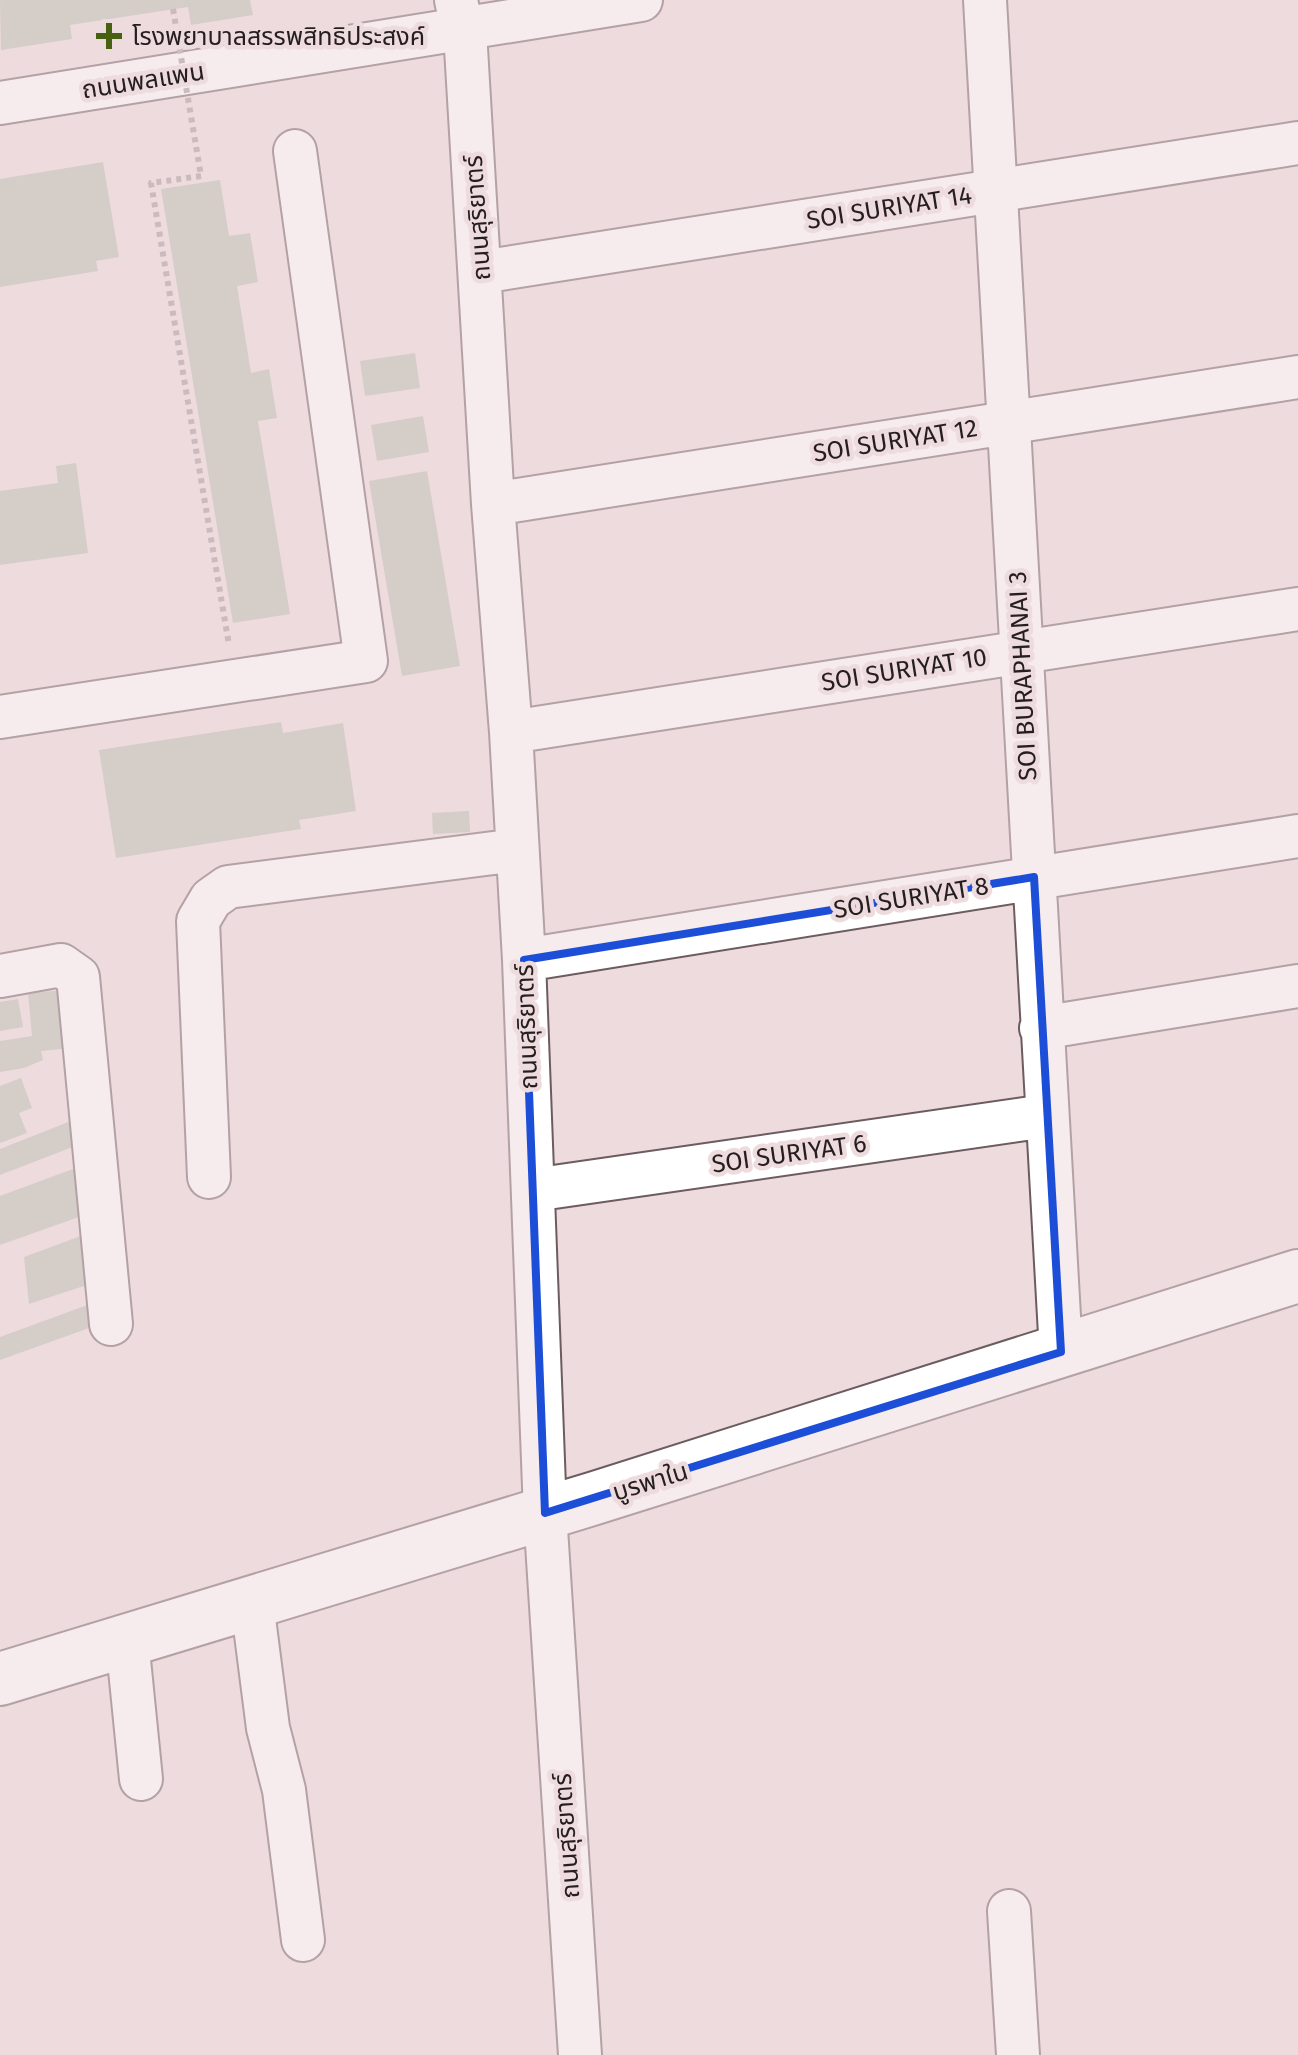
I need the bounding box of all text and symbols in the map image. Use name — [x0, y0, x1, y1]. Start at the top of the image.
place label: โรงพยาบาลสรรพสิทธิประสงค์ — [132, 22, 425, 52]
marker: โรงพยาบาลสรรพสิทธิประสงค์ — [96, 23, 122, 49]
street label: ถนนพลแพน — [80, 56, 207, 105]
street label: ถนนสุริยาตร์ — [459, 153, 497, 281]
street label: SOI SURIYAT 14 — [804, 180, 974, 236]
street label: SOI SURIYAT 12 — [811, 413, 979, 469]
street label: SOI BURAPHANAI 3 — [1003, 570, 1043, 782]
street label: SOI SURIYAT 10 — [819, 642, 989, 698]
street label: SOI SURIYAT 8 — [832, 871, 991, 925]
street label: ถนนสุริยาตร์ — [510, 963, 544, 1090]
street label: SOI SURIYAT 6 — [710, 1128, 869, 1180]
street label: บูรพาใน — [609, 1456, 692, 1508]
street label: ถนนสุริยาตร์ — [548, 1771, 586, 1899]

